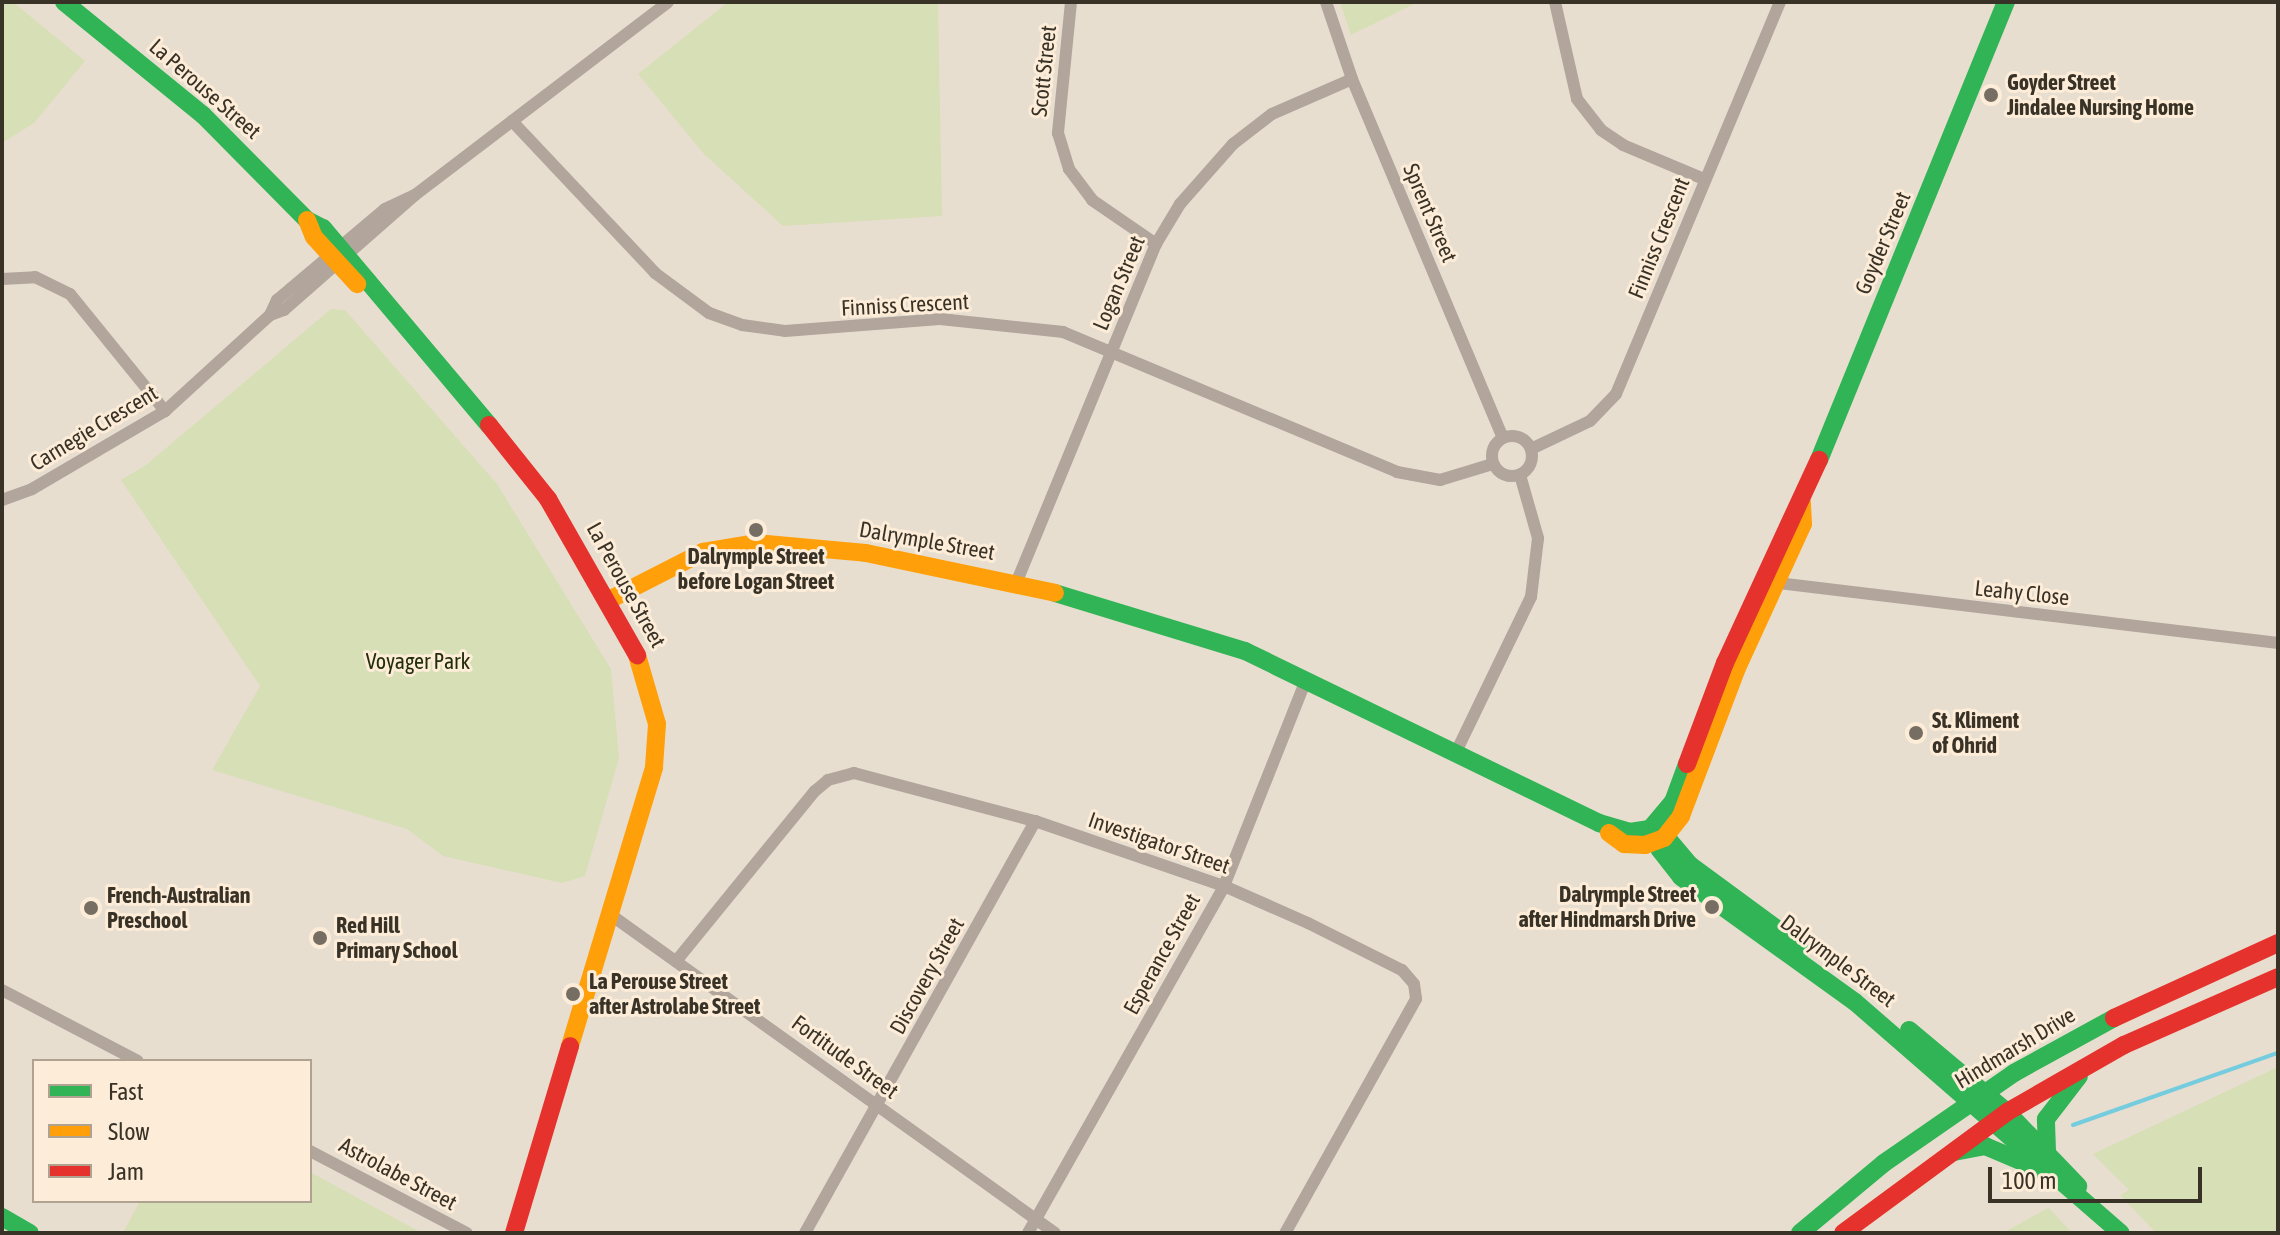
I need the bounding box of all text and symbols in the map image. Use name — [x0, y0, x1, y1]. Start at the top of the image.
street label: Scott Street — [1026, 24, 1062, 118]
street label: La Perouse Street — [144, 34, 266, 144]
place label: Goyder Street Jindalee Nursing Home — [2007, 69, 2194, 120]
marker: Goyder Street Jindalee Nursing Home — [1982, 86, 2000, 104]
street label: Sprent Street — [1397, 160, 1463, 266]
street label: Finniss Crescent — [1623, 174, 1695, 302]
street label: Goyder Street — [1850, 188, 1916, 298]
street label: Logan Street — [1087, 232, 1151, 334]
street label: Finniss Crescent — [840, 288, 970, 322]
street label: Carnegie Crescent — [25, 380, 163, 476]
street label: Dalrymple Street — [857, 516, 997, 566]
street label: La Perouse Street — [581, 518, 671, 652]
marker: Dalrymple Street before Logan Street — [747, 521, 765, 539]
place label: Dalrymple Street before Logan Street — [678, 543, 834, 594]
street label: Leahy Close — [1973, 575, 2071, 611]
park label: Voyager Park — [366, 649, 470, 675]
place label: St. Kliment of Ohrid — [1932, 707, 2019, 758]
marker: St. Kliment of Ohrid — [1907, 724, 1925, 742]
street label: Investigator Street — [1085, 806, 1233, 880]
place label: Dalrymple Street after Hindmarsh Drive — [1518, 881, 1696, 932]
place label: French-Australian Preschool — [107, 882, 250, 934]
street label: Esperance Street — [1118, 889, 1206, 1019]
marker: Dalrymple Street after Hindmarsh Drive — [1703, 898, 1721, 916]
marker: French-Australian Preschool — [82, 899, 100, 917]
street label: Dalrymple Street — [1775, 909, 1901, 1013]
place label: Red Hill Primary School — [336, 912, 458, 964]
street label: Discovery Street — [884, 913, 970, 1039]
marker: Red Hill Primary School — [311, 929, 329, 947]
place label: La Perouse Street after Astrolabe Street — [589, 968, 760, 1020]
marker: La Perouse Street after Astrolabe Street — [564, 985, 582, 1003]
street label: Hindmarsh Drive — [1950, 1002, 2080, 1094]
street label: Fortitude Street — [787, 1010, 903, 1104]
legend — [32, 1059, 312, 1203]
text: Fast — [108, 1078, 144, 1105]
text: Slow — [108, 1118, 150, 1145]
street label: Astrolabe Street — [335, 1132, 461, 1216]
scale bar — [1992, 1151, 2206, 1201]
text: Jam — [108, 1158, 144, 1185]
text: 100 m — [2002, 1167, 2056, 1194]

